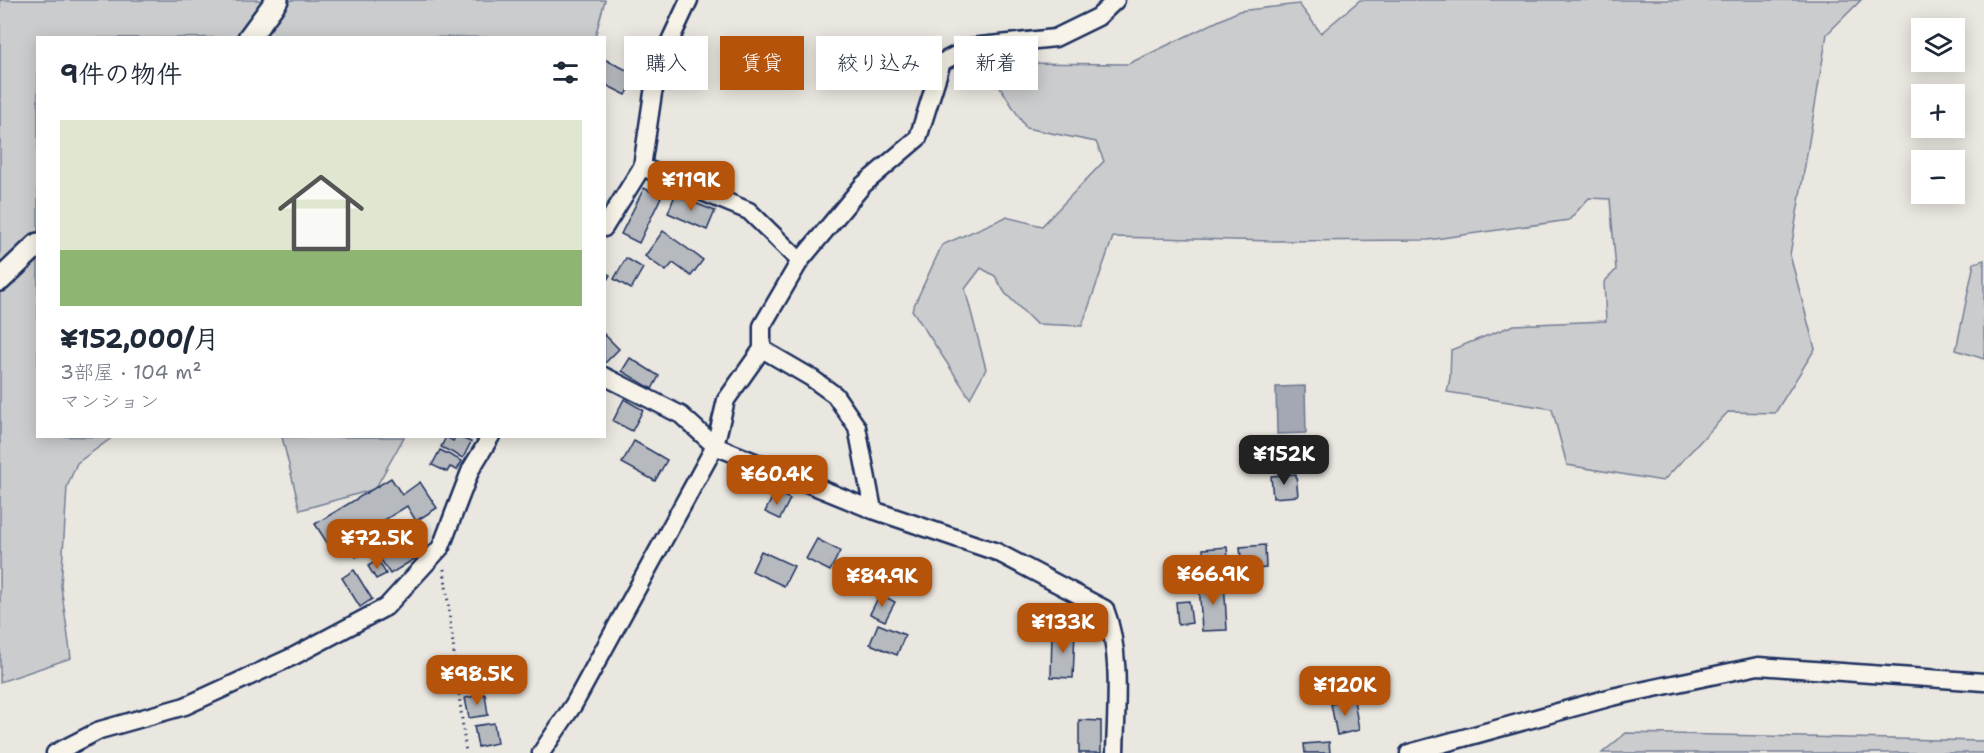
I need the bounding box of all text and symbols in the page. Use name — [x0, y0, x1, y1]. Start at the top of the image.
map controls — [1911, 18, 1965, 204]
button: layers — [1911, 18, 1965, 72]
chip: 購入 — [624, 36, 708, 90]
chip: 賃貸 — [720, 36, 804, 90]
chip: 絞り込み — [816, 36, 942, 90]
chip: 新着 — [954, 36, 1038, 90]
text: 9件の物件 — [60, 56, 182, 91]
icon: filters — [549, 56, 582, 89]
button: + — [1911, 84, 1965, 138]
button: − — [1911, 150, 1965, 204]
icon: home — [267, 159, 375, 267]
pin: ¥119K — [649, 161, 733, 212]
text: ¥119K — [662, 167, 720, 193]
text: ¥152,000/月 — [60, 321, 220, 356]
text: 3部屋 · 104 m² — [60, 359, 202, 385]
text: マンション — [60, 388, 159, 414]
pin: ¥152K — [1242, 435, 1326, 486]
text: ¥152K — [1253, 441, 1315, 467]
pin: ¥60.4K — [728, 455, 826, 506]
text: ¥60.4K — [741, 461, 813, 487]
pin: ¥72.5K — [328, 519, 426, 570]
text: ¥72.5K — [341, 525, 413, 551]
pin: ¥66.9K — [1164, 555, 1262, 606]
pin: ¥84.9K — [833, 557, 931, 608]
text: ¥66.9K — [1177, 561, 1249, 587]
text: ¥84.9K — [846, 563, 918, 589]
pin: ¥133K — [1021, 603, 1105, 654]
text: ¥133K — [1031, 609, 1095, 635]
pin: ¥98.5K — [428, 655, 526, 706]
text: ¥98.5K — [440, 661, 514, 687]
pin: ¥120K — [1303, 666, 1387, 717]
text: ¥120K — [1313, 672, 1377, 698]

